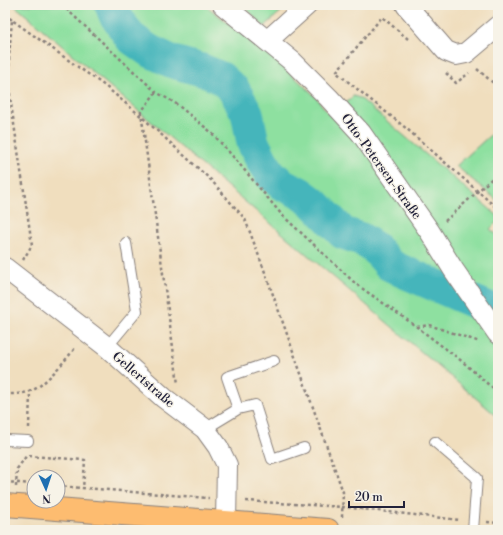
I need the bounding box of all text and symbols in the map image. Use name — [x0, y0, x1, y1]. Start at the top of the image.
street label: Otto-Petersen-Straße — [338, 111, 425, 223]
street label: Gellertstraße — [109, 348, 178, 411]
north arrow — [26, 469, 66, 509]
scale bar — [349, 483, 404, 509]
text: 20 m — [355, 490, 383, 505]
text: N — [41, 491, 51, 505]

